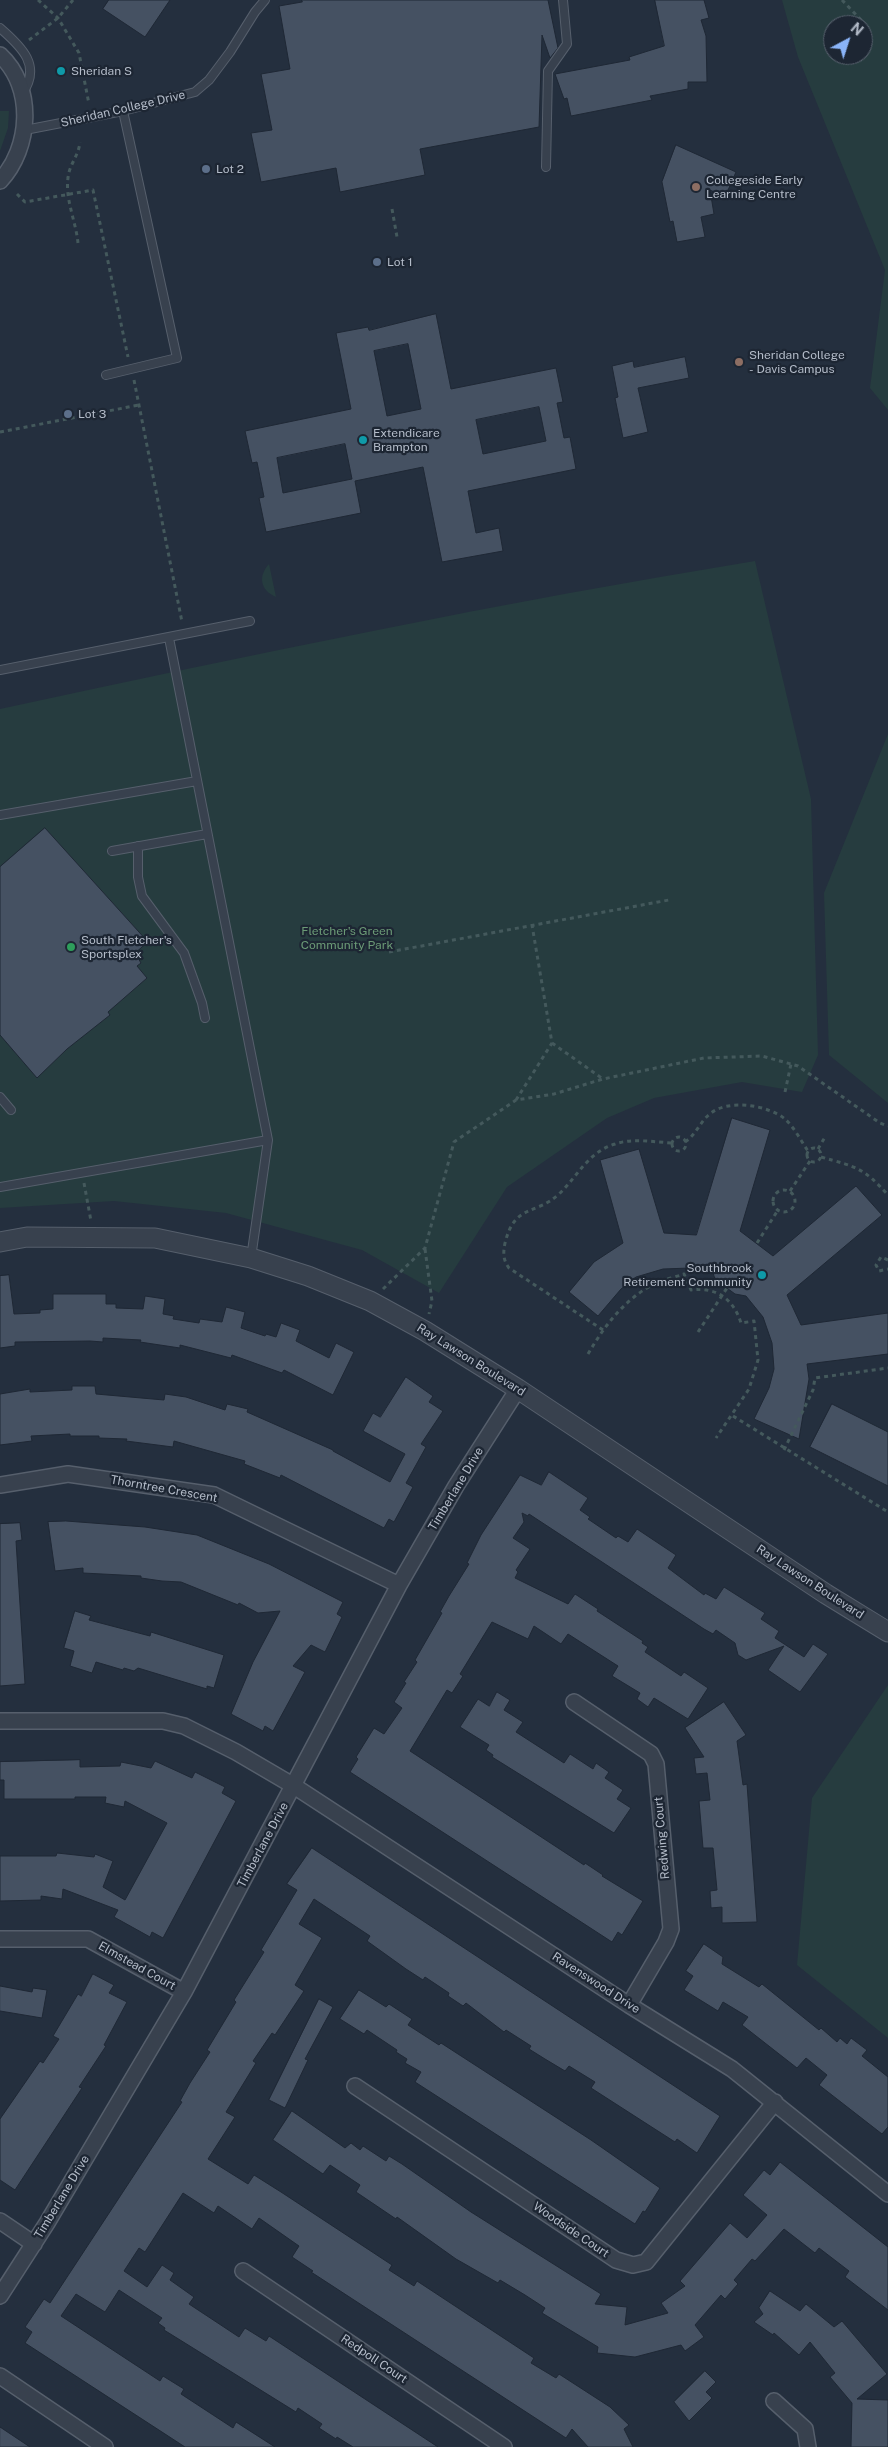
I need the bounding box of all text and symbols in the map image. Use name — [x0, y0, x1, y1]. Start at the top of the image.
north arrow — [823, 15, 873, 65]
text: N — [848, 20, 866, 39]
place label: Sheridan S — [71, 64, 132, 78]
marker: Sheridan S — [55, 65, 67, 77]
street label: Sheridan College Drive — [59, 88, 187, 130]
place label: Lot 2 — [216, 162, 244, 176]
marker: Lot 2 — [200, 163, 212, 175]
place label: Collegeside Early Learning Centre — [706, 173, 803, 201]
marker: Collegeside Early Learning Centre — [690, 181, 702, 193]
place label: Lot 1 — [387, 255, 413, 269]
marker: Lot 1 — [371, 256, 383, 268]
place label: Sheridan College - Davis Campus — [749, 348, 845, 376]
marker: Sheridan College - Davis Campus — [733, 356, 745, 368]
place label: Lot 3 — [78, 407, 106, 421]
marker: Lot 3 — [62, 408, 74, 420]
place label: Extendicare Brampton — [373, 426, 440, 454]
marker: Extendicare Brampton — [357, 434, 369, 446]
park label: Fletcher's Green Community Park — [301, 924, 393, 952]
place label: South Fletcher's Sportsplex — [81, 933, 172, 961]
marker: South Fletcher's Sportsplex — [65, 941, 77, 953]
place label: Southbrook Retirement Community — [623, 1261, 752, 1289]
marker: Southbrook Retirement Community — [756, 1269, 768, 1281]
street label: Ray Lawson Boulevard — [414, 1321, 528, 1399]
street label: Timberlane Drive — [425, 1445, 487, 1533]
street label: Thorntree Crescent — [109, 1473, 219, 1505]
street label: Ray Lawson Boulevard — [754, 1542, 866, 1622]
street label: Redwing Court — [651, 1796, 673, 1880]
street label: Timberlane Drive — [234, 1800, 292, 1890]
street label: Elmstead Court — [96, 1939, 178, 1993]
street label: Ravenswood Drive — [549, 1949, 643, 2017]
street label: Timberlane Drive — [31, 2153, 93, 2241]
street label: Woodside Court — [530, 2199, 612, 2261]
street label: Redpoll Court — [338, 2331, 410, 2387]

